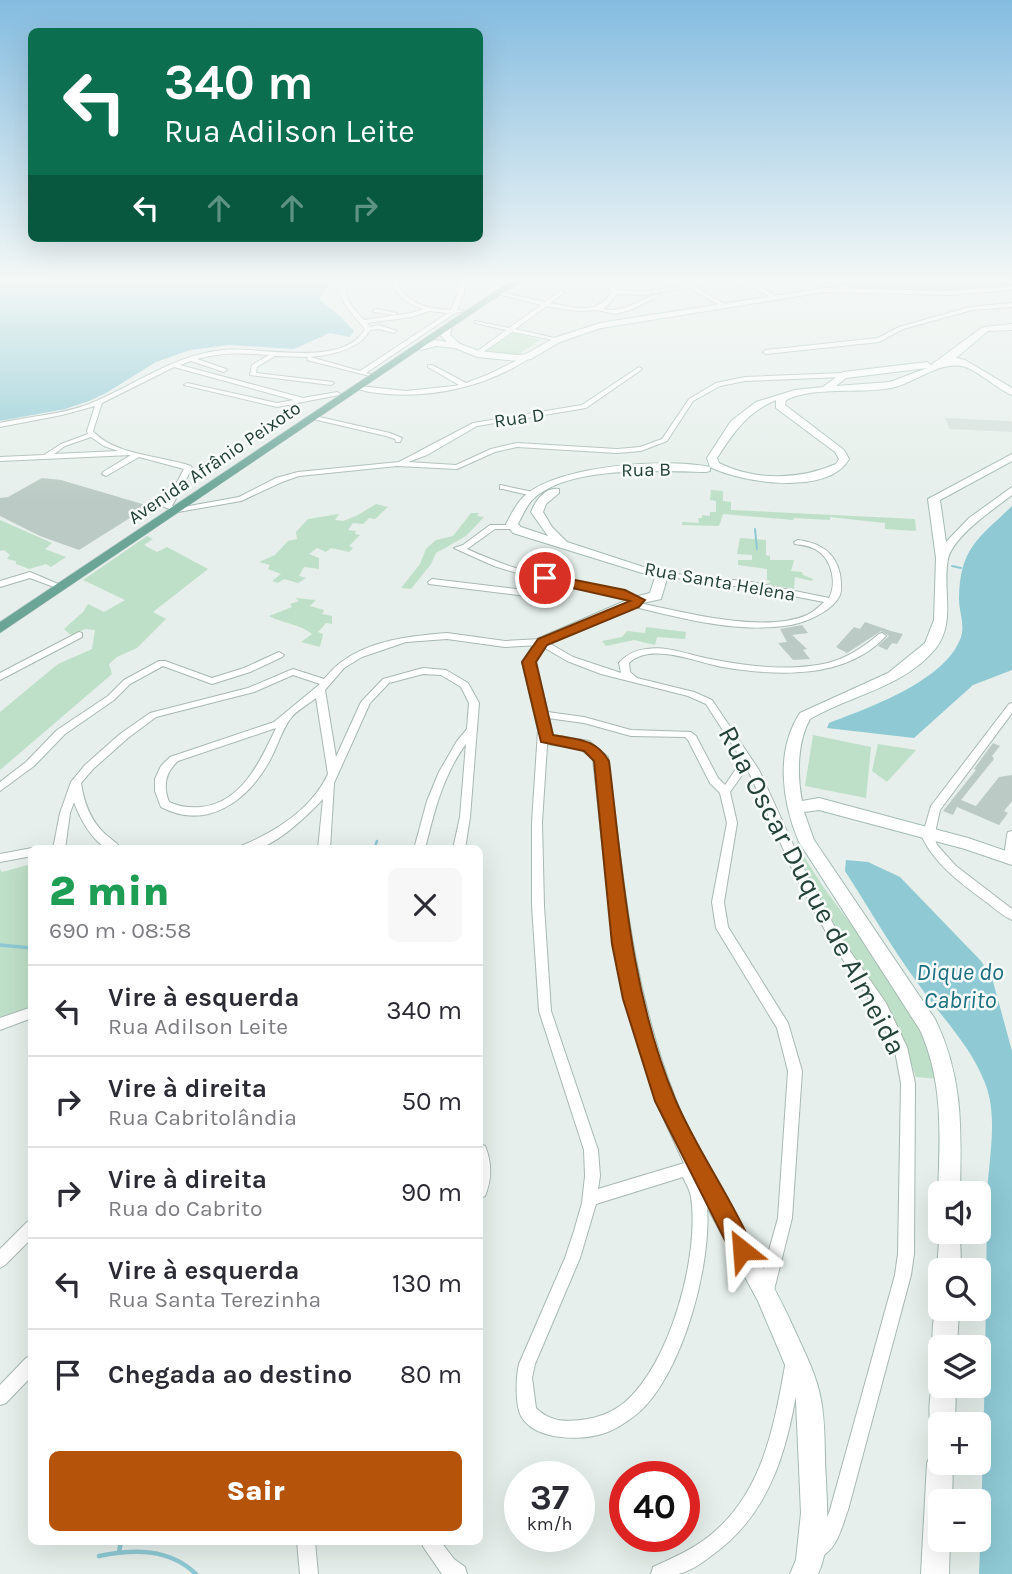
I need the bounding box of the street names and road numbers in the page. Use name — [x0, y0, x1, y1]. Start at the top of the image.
street label: Avenida Afrânio Peixoto — [124, 397, 305, 529]
street label: Rua D — [493, 404, 546, 432]
street label: Rua B — [621, 459, 671, 481]
street label: Rua Santa Helena — [643, 558, 797, 606]
street label: Rua Oscar Duque de Almeida — [712, 720, 913, 1060]

